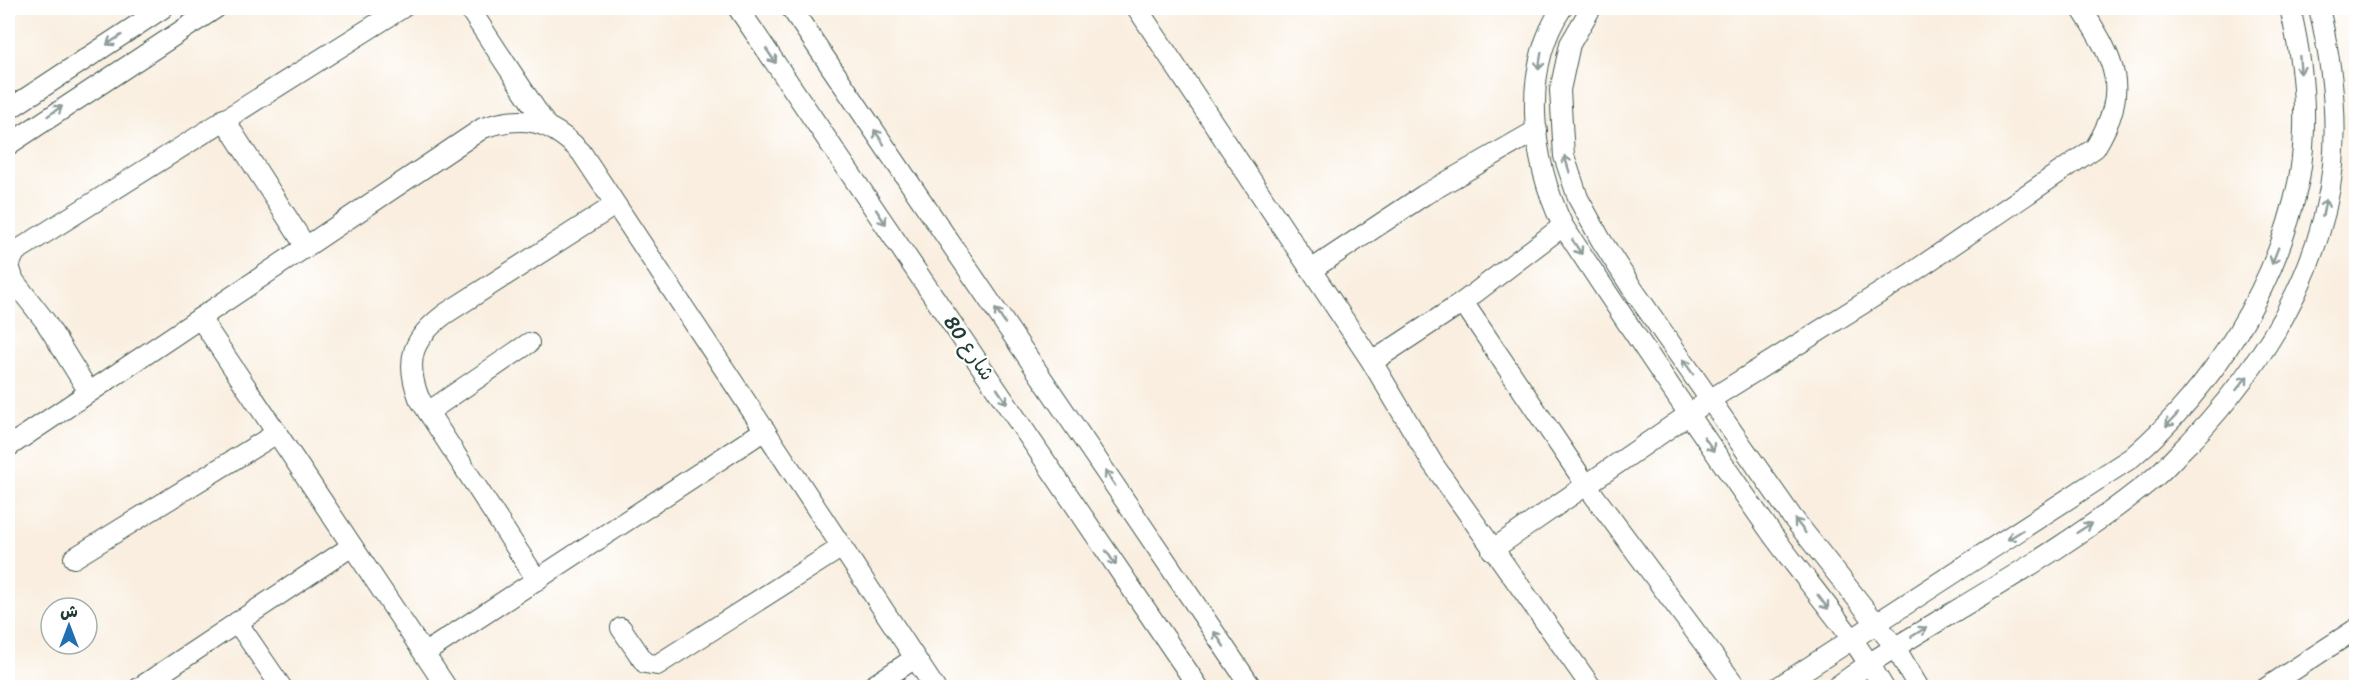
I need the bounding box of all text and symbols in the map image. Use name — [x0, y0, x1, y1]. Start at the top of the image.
one-way arrow — [106, 33, 123, 46]
one-way arrow — [765, 47, 777, 64]
one-way arrow — [1535, 51, 1546, 71]
one-way arrow — [2295, 54, 2306, 74]
one-way arrow — [47, 105, 64, 118]
one-way arrow — [873, 130, 885, 146]
one-way arrow — [1561, 155, 1572, 174]
one-way arrow — [2319, 199, 2330, 218]
one-way arrow — [875, 209, 887, 225]
one-way arrow — [1571, 238, 1583, 255]
one-way arrow — [2269, 246, 2280, 265]
street label: شارع 80 — [934, 308, 1004, 388]
one-way arrow — [994, 308, 1007, 325]
one-way arrow — [1682, 359, 1694, 375]
one-way arrow — [2235, 375, 2248, 391]
one-way arrow — [996, 387, 1008, 404]
one-way arrow — [2165, 412, 2179, 427]
one-way arrow — [1703, 436, 1715, 452]
one-way arrow — [1104, 470, 1116, 486]
one-way arrow — [1793, 519, 1806, 535]
one-way arrow — [2075, 522, 2092, 534]
one-way arrow — [2007, 529, 2024, 541]
one-way arrow — [1105, 549, 1117, 565]
one-way arrow — [1816, 594, 1829, 610]
north arrow — [39, 596, 99, 656]
text: ش — [60, 597, 78, 626]
one-way arrow — [1910, 626, 1927, 638]
one-way arrow — [1213, 631, 1225, 648]

